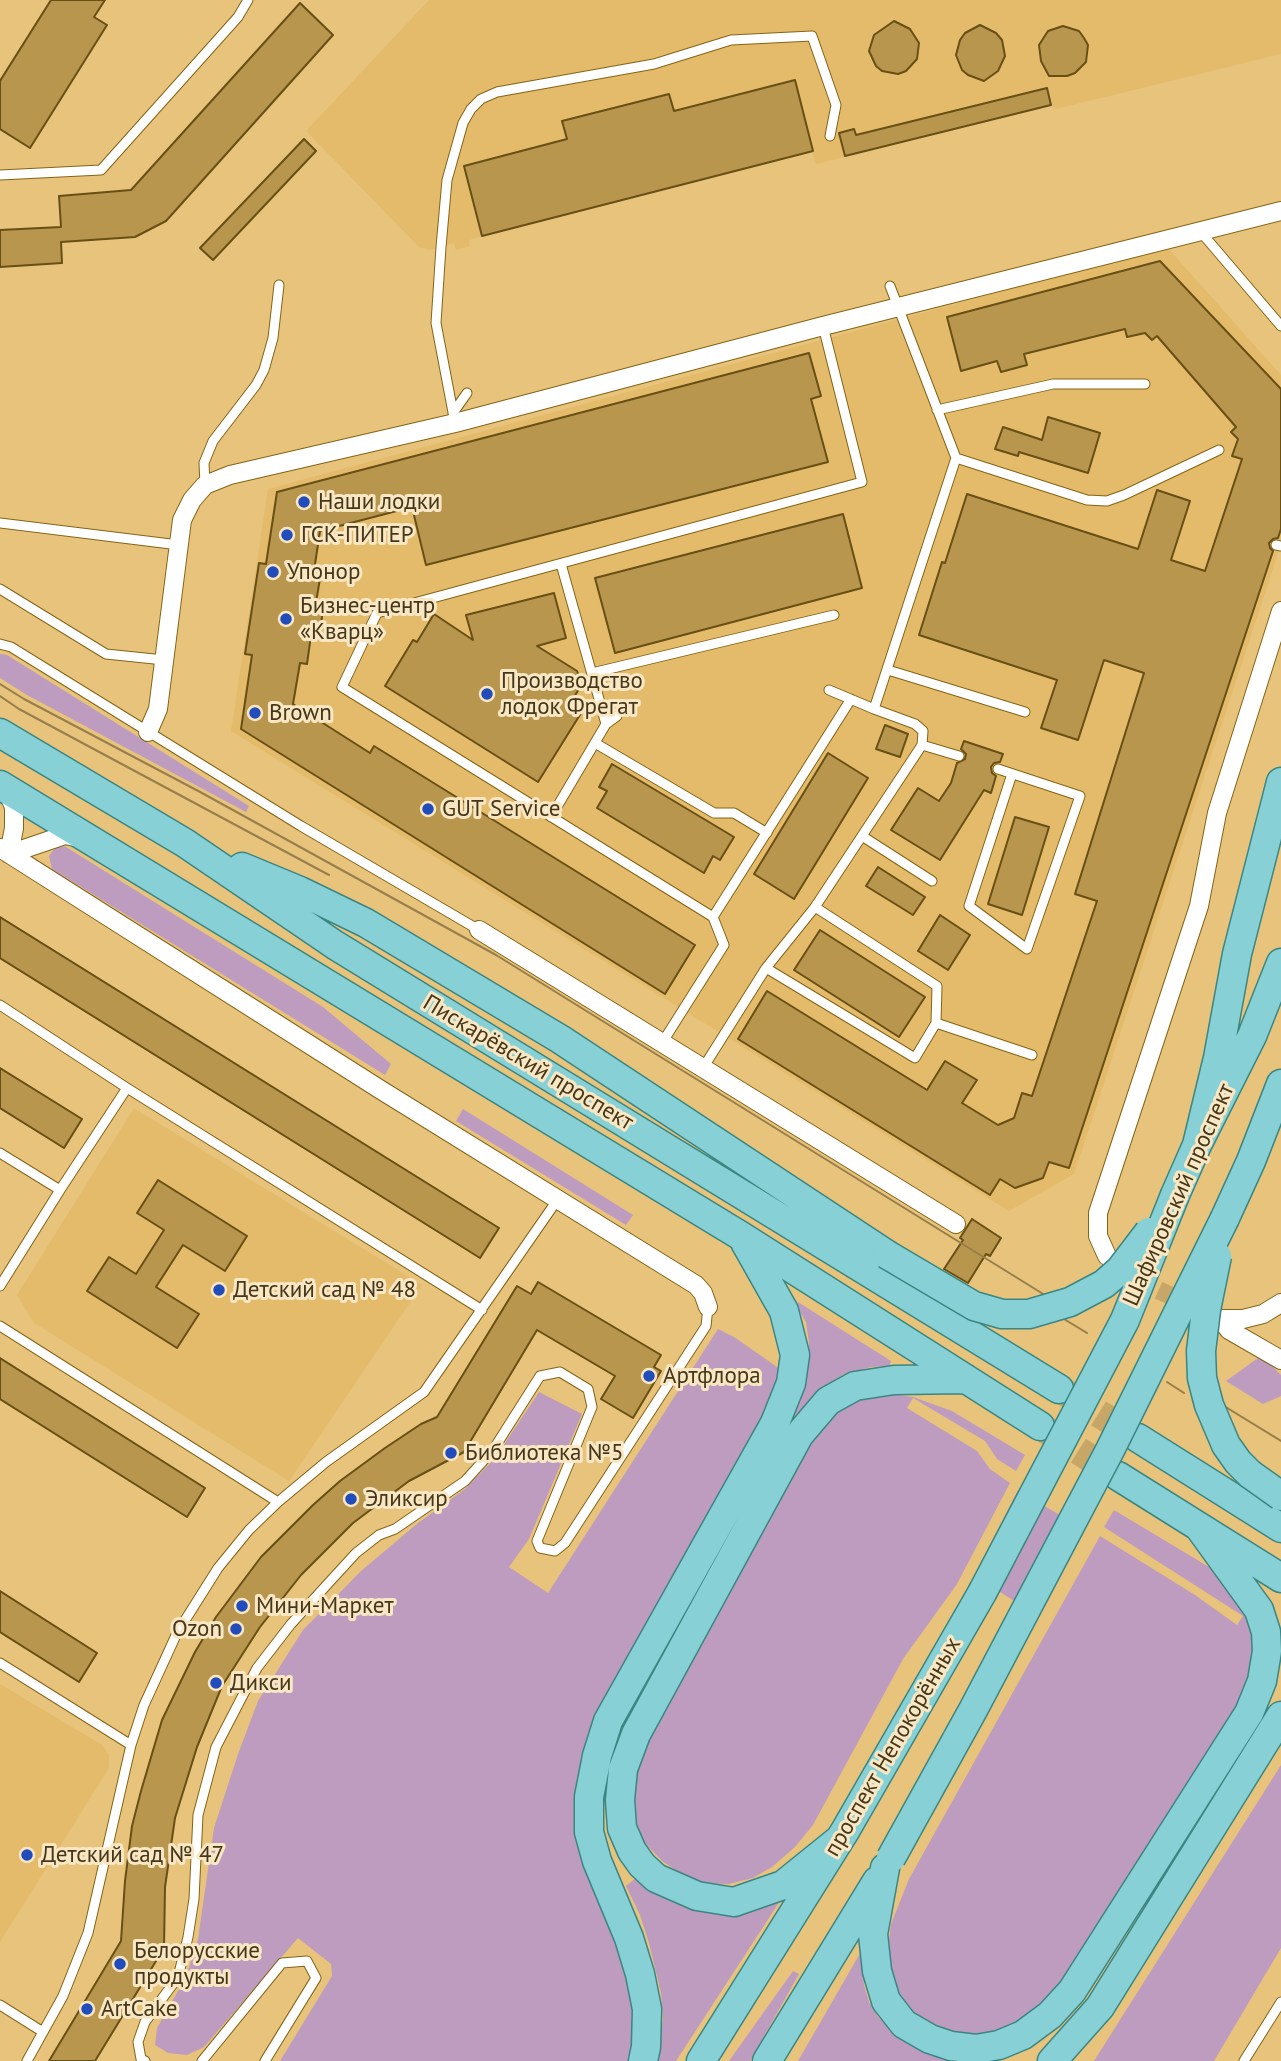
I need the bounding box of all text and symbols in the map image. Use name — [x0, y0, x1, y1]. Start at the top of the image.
place label: Наши лодки — [318, 488, 440, 516]
marker: Наши лодки — [296, 494, 312, 510]
place label: ГСК-ПИТЕР — [301, 521, 414, 549]
marker: ГСК-ПИТЕР — [279, 527, 295, 543]
place label: Упонор — [287, 558, 360, 586]
marker: Упонор — [265, 564, 281, 580]
place label: Бизнес-центр «Кварц» — [300, 592, 435, 646]
marker: Бизнес-центр «Кварц» — [278, 611, 294, 627]
place label: Производство лодок Фрегат — [501, 667, 643, 721]
marker: Производство лодок Фрегат — [479, 686, 495, 702]
place label: Brown — [269, 699, 332, 727]
marker: Brown — [247, 705, 263, 721]
place label: GUT Service — [442, 795, 560, 823]
marker: GUT Service — [420, 801, 436, 817]
street label: Пискарёвский проспект — [418, 989, 638, 1137]
street label: Шафировский проспект — [1118, 1080, 1240, 1310]
place label: Детский сад № 48 — [233, 1276, 416, 1304]
marker: Детский сад № 48 — [211, 1282, 227, 1298]
place label: Артфлора — [663, 1362, 761, 1390]
marker: Артфлора — [641, 1368, 657, 1384]
place label: Библиотека №5 — [465, 1439, 624, 1467]
marker: Библиотека №5 — [443, 1445, 459, 1461]
place label: Эликсир — [365, 1485, 448, 1513]
marker: Эликсир — [343, 1491, 359, 1507]
place label: Мини-Маркет — [256, 1592, 394, 1620]
marker: Мини-Маркет — [234, 1598, 250, 1614]
place label: Ozon — [172, 1615, 222, 1643]
marker: Ozon — [228, 1621, 244, 1637]
street label: проспект Непокорённых — [819, 1632, 967, 1862]
place label: Дикси — [230, 1669, 292, 1697]
marker: Дикси — [208, 1675, 224, 1691]
place label: Детский сад № 47 — [41, 1841, 224, 1869]
marker: Детский сад № 47 — [19, 1847, 35, 1863]
place label: Белорусские продукты — [134, 1937, 260, 1991]
marker: Белорусские продукты — [112, 1956, 128, 1972]
place label: ArtCake — [101, 1995, 177, 2023]
marker: ArtCake — [79, 2001, 95, 2017]

